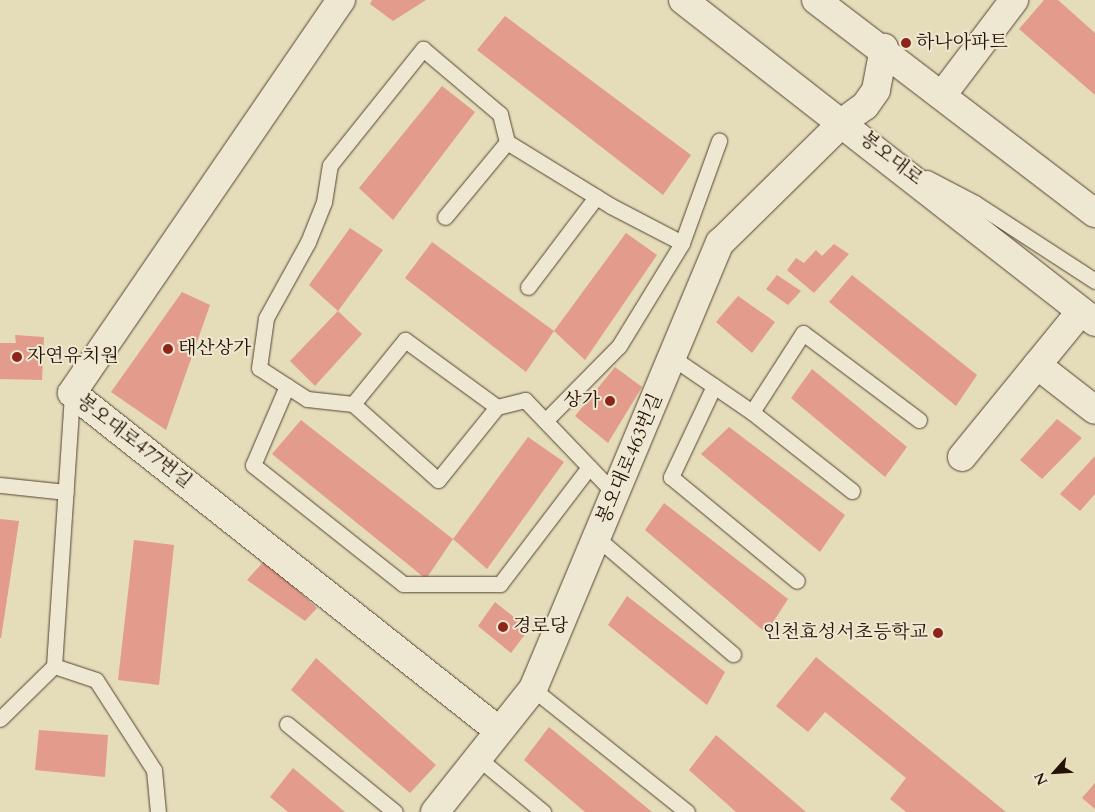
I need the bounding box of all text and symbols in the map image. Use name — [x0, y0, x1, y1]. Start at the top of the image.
place label: 하나아파트 — [916, 32, 1008, 54]
marker: 하나아파트 — [900, 37, 912, 49]
street label: 봉오대로 — [855, 127, 927, 191]
place label: 태산상가 — [178, 338, 251, 360]
marker: 태산상가 — [162, 343, 174, 355]
place label: 자연유치원 — [27, 346, 119, 368]
marker: 자연유치원 — [11, 351, 23, 363]
street label: 봉오대로477번길 — [72, 390, 196, 494]
place label: 상가 — [563, 390, 600, 412]
street label: 봉오대로463번길 — [592, 390, 668, 528]
marker: 상가 — [604, 395, 616, 407]
place label: 경로당 — [513, 616, 568, 638]
marker: 경로당 — [497, 621, 509, 633]
place label: 인천효성서초등학교 — [763, 622, 928, 644]
marker: 인천효성서초등학교 — [932, 627, 944, 639]
north arrow — [1030, 747, 1080, 797]
text: N — [1030, 769, 1052, 788]

